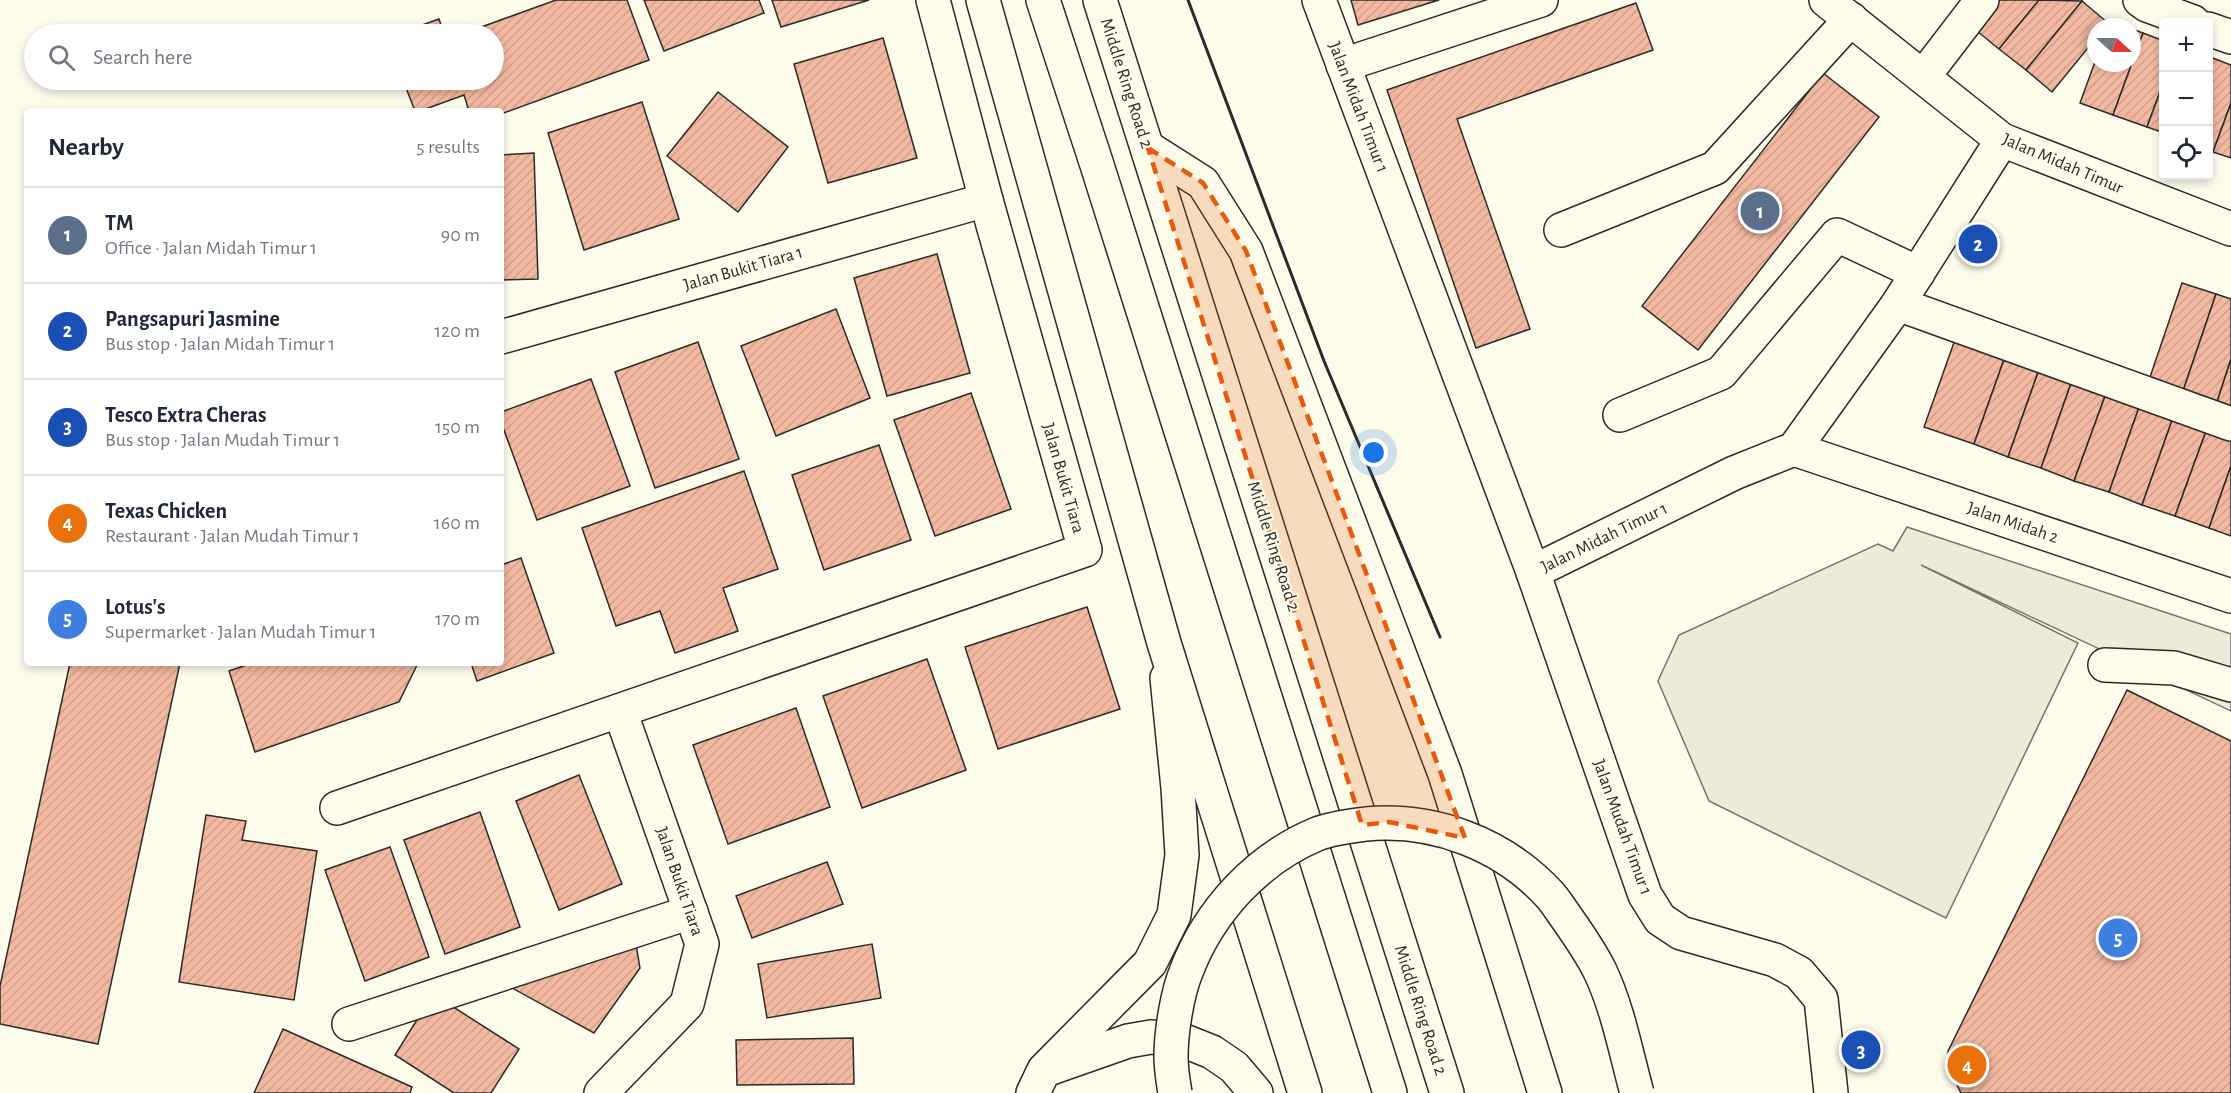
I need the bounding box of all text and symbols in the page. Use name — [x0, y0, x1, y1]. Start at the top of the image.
street label: Middle Ring Road 2 — [1097, 16, 1156, 150]
north arrow — [2087, 18, 2141, 72]
map controls — [2159, 18, 2213, 180]
button: + — [2159, 18, 2213, 72]
search box — [24, 24, 504, 90]
street label: Jalan Midah Timur 1 — [1325, 39, 1391, 175]
icon: search — [45, 41, 78, 74]
text: Search here — [93, 46, 192, 68]
button: − — [2159, 72, 2213, 126]
button: locate — [2159, 126, 2213, 180]
street label: Jalan Midah Timur — [2000, 130, 2126, 198]
text: Nearby — [48, 134, 124, 160]
text: 5 results — [416, 137, 480, 157]
pin: 1 — [1740, 188, 1780, 234]
text: TM — [105, 212, 134, 234]
pin: 2 — [1958, 222, 1998, 266]
text: 1 — [64, 225, 71, 245]
text: 90 m — [441, 225, 480, 245]
text: Office · Jalan Midah Timur 1 — [105, 238, 317, 258]
street label: Jalan Bukit Tiara 1 — [682, 243, 805, 295]
text: Pangsapuri Jasmine — [105, 308, 280, 330]
text: 2 — [63, 321, 72, 341]
text: 120 m — [434, 321, 480, 341]
text: Bus stop · Jalan Midah Timur 1 — [105, 334, 335, 354]
text: Tesco Extra Cheras — [105, 404, 266, 426]
text: 3 — [63, 417, 72, 437]
text: 150 m — [435, 417, 480, 437]
street label: Jalan Bukit Tiara — [1039, 421, 1087, 535]
text: Bus stop · Jalan Mudah Timur 1 — [105, 430, 340, 450]
your location — [1359, 438, 1388, 467]
street label: Middle Ring Road 2 — [1244, 479, 1303, 613]
street label: Jalan Midah Timur 1 — [1538, 499, 1671, 576]
street label: Jalan Midah 2 — [1965, 499, 2061, 547]
text: Texas Chicken — [105, 500, 227, 522]
text: 4 — [62, 513, 73, 533]
text: 160 m — [434, 513, 480, 533]
text: Restaurant · Jalan Mudah Timur 1 — [105, 526, 360, 546]
text: Lotus's — [105, 596, 165, 618]
text: 5 — [63, 609, 72, 629]
text: 170 m — [435, 609, 480, 629]
text: Supermarket · Jalan Mudah Timur 1 — [105, 622, 376, 642]
street label: Jalan Mudah Timur 1 — [1589, 757, 1655, 898]
street label: Jalan Bukit Tiara — [652, 825, 706, 938]
pin: 5 — [2098, 916, 2138, 960]
street label: Middle Ring Road 2 — [1391, 943, 1450, 1077]
pin: 3 — [1842, 1028, 1880, 1072]
pin: 4 — [1948, 1042, 1986, 1088]

